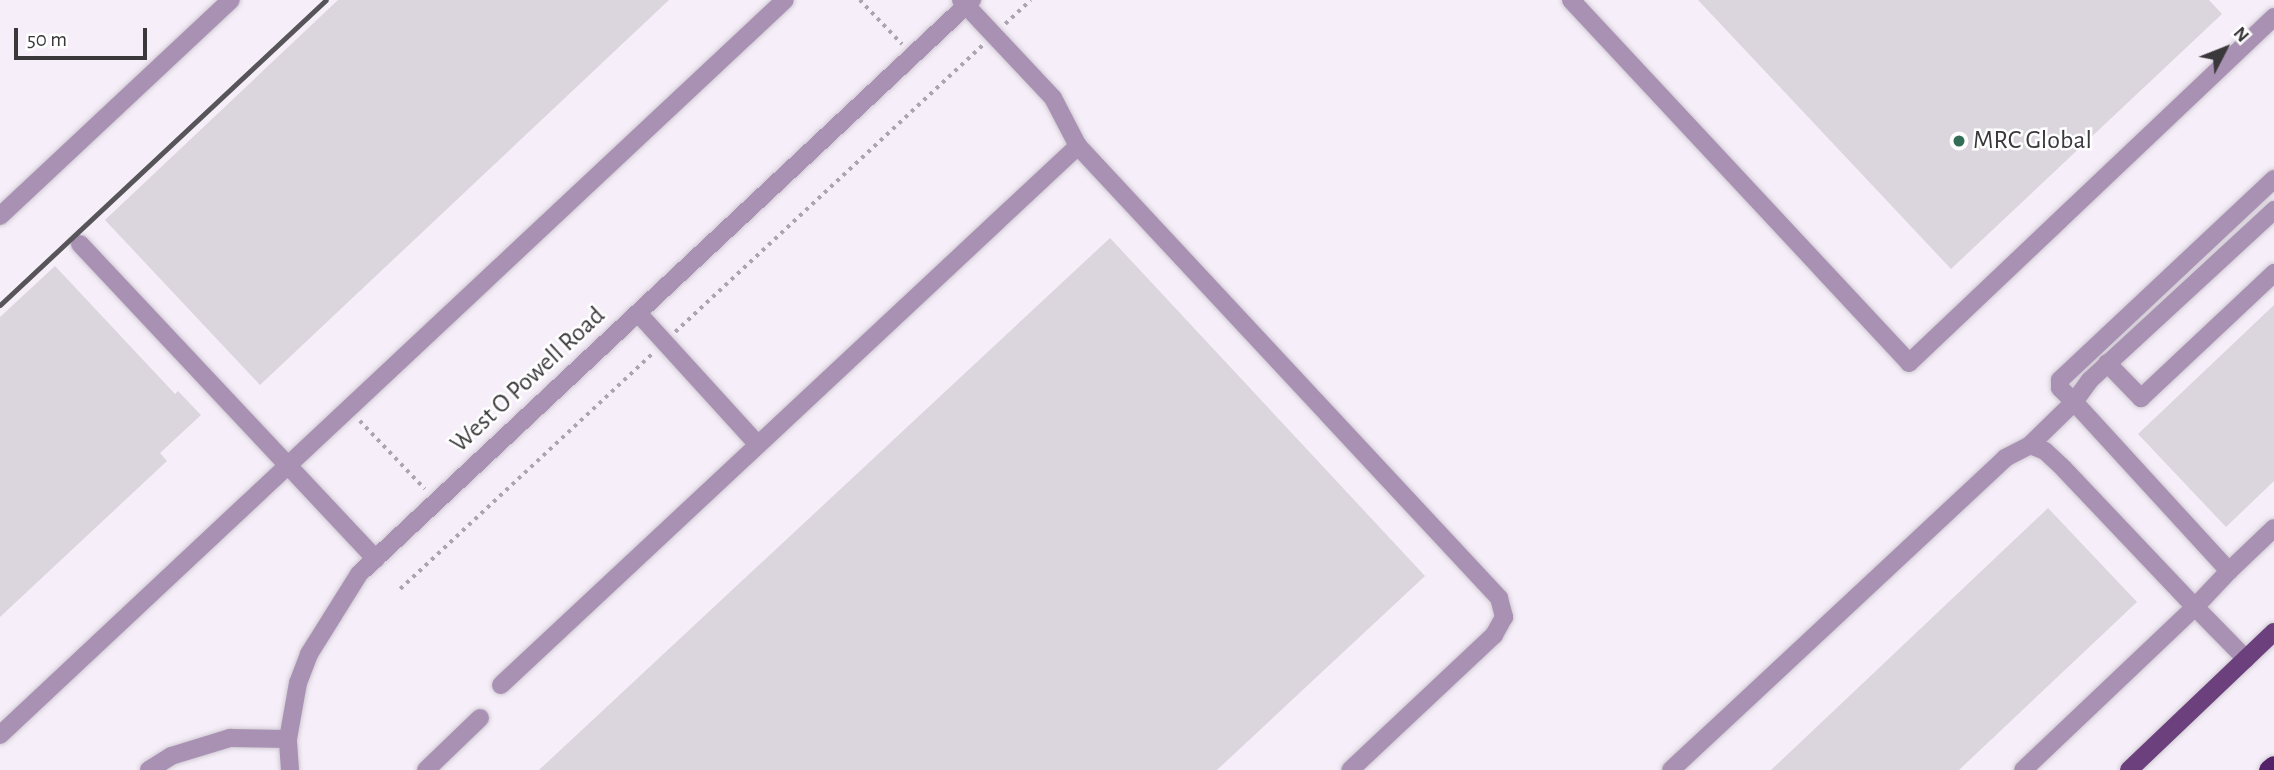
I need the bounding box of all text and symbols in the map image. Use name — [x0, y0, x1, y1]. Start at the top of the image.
scale bar — [18, 14, 150, 58]
north arrow — [2190, 14, 2260, 84]
text: N — [2229, 23, 2252, 46]
text: 50 m — [27, 29, 67, 50]
place label: MRC Global — [1973, 125, 2092, 157]
marker: MRC Global — [1951, 133, 1967, 149]
street label: West O Powell Road — [444, 300, 612, 460]

